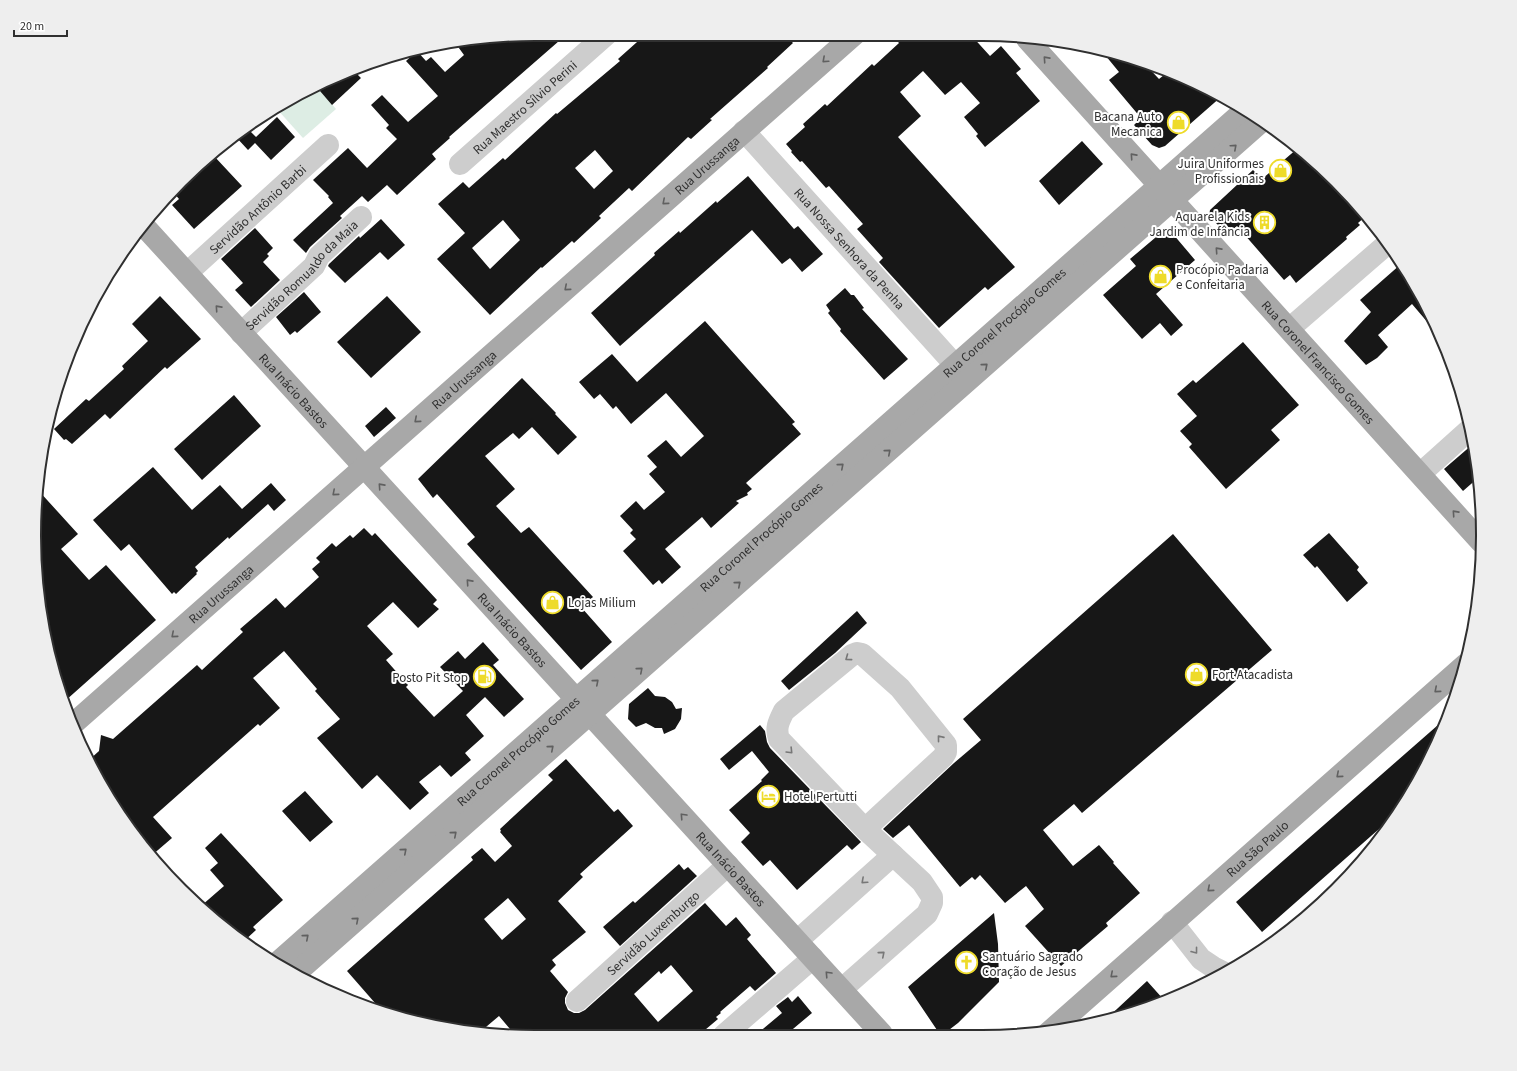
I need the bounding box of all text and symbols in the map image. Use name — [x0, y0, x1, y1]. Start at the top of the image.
scale bar — [14, 12, 67, 38]
text: 20 m — [20, 18, 44, 35]
one-way arrow — [823, 55, 830, 62]
street label: Rua Maestro Sílvio Perini — [469, 57, 581, 159]
one-way arrow — [1044, 57, 1051, 64]
place label: Bacana Auto Mecanica — [1094, 108, 1162, 141]
shop icon: Bacana Auto Mecanica — [1165, 110, 1191, 136]
street label: Rua Urussanga — [671, 132, 744, 199]
one-way arrow — [1229, 144, 1236, 151]
one-way arrow — [1131, 153, 1138, 161]
place label: Juira Uniformes Profissionais — [1178, 155, 1265, 188]
shop icon: Juira Uniformes Profissionais — [1267, 157, 1293, 183]
street label: Servidão Antônio Barbi — [205, 161, 311, 259]
street label: Rua Nossa Senhora da Penha — [790, 184, 909, 314]
one-way arrow — [662, 197, 670, 204]
place label: Aquarela Kids Jardim de Infância — [1149, 208, 1251, 241]
building icon: Aquarela Kids Jardim de Infância — [1252, 210, 1278, 236]
street label: Servidão Romualdo da Maia — [241, 216, 362, 335]
one-way arrow — [1215, 247, 1223, 255]
place label: Procópio Padaria e Confeitaria — [1176, 261, 1269, 294]
shop icon: Procópio Padaria e Confeitaria — [1147, 263, 1173, 289]
street label: Rua Coronel Procópio Gomes — [939, 264, 1070, 382]
one-way arrow — [565, 283, 572, 290]
street label: Rua Coronel Francisco Gomes — [1257, 297, 1379, 429]
one-way arrow — [216, 305, 223, 312]
street label: Rua Urussanga — [428, 346, 501, 414]
street label: Rua Inácio Bastos — [254, 350, 333, 433]
one-way arrow — [981, 363, 988, 370]
one-way arrow — [415, 415, 422, 422]
one-way arrow — [883, 449, 891, 456]
one-way arrow — [836, 464, 843, 471]
street label: Rua Coronel Procópio Gomes — [696, 478, 827, 596]
one-way arrow — [379, 483, 386, 491]
one-way arrow — [332, 488, 339, 495]
one-way arrow — [1452, 510, 1460, 518]
street label: Rua Urussanga — [185, 561, 258, 628]
one-way arrow — [466, 579, 474, 587]
one-way arrow — [733, 581, 740, 588]
street label: Rua Inácio Bastos — [473, 589, 551, 672]
shop icon: Lojas Milium — [540, 589, 566, 615]
place label: Lojas Milium — [568, 594, 636, 612]
one-way arrow — [172, 630, 179, 637]
one-way arrow — [846, 653, 853, 660]
shop icon: Fort Atacadista — [1184, 661, 1210, 687]
fuel station icon: Posto Pit Stop — [471, 664, 497, 690]
place label: Fort Atacadista — [1212, 666, 1293, 684]
one-way arrow — [635, 667, 643, 674]
place label: Posto Pit Stop — [392, 669, 468, 687]
one-way arrow — [591, 679, 599, 686]
one-way arrow — [1434, 685, 1442, 692]
street label: Rua Coronel Procópio Gomes — [453, 692, 584, 811]
one-way arrow — [937, 735, 944, 742]
one-way arrow — [546, 746, 554, 753]
one-way arrow — [785, 746, 793, 754]
one-way arrow — [1337, 771, 1344, 778]
hotel icon: Hotel Pertutti — [756, 783, 782, 809]
place label: Hotel Pertutti — [784, 788, 857, 806]
one-way arrow — [680, 813, 688, 821]
street label: Rua São Paulo — [1223, 817, 1293, 882]
street label: Rua Inácio Bastos — [691, 828, 770, 911]
one-way arrow — [449, 832, 456, 839]
one-way arrow — [399, 848, 407, 856]
one-way arrow — [861, 876, 868, 883]
one-way arrow — [1208, 885, 1215, 892]
street label: Servidão Luxemburgo — [603, 887, 704, 980]
one-way arrow — [351, 918, 359, 925]
one-way arrow — [302, 934, 309, 941]
one-way arrow — [1190, 946, 1197, 953]
place label: Santuário Sagrado Coração de Jesus — [982, 948, 1083, 981]
church icon: Santuário Sagrado Coração de Jesus — [954, 950, 980, 976]
one-way arrow — [877, 952, 884, 959]
one-way arrow — [1110, 970, 1118, 978]
one-way arrow — [825, 971, 832, 979]

